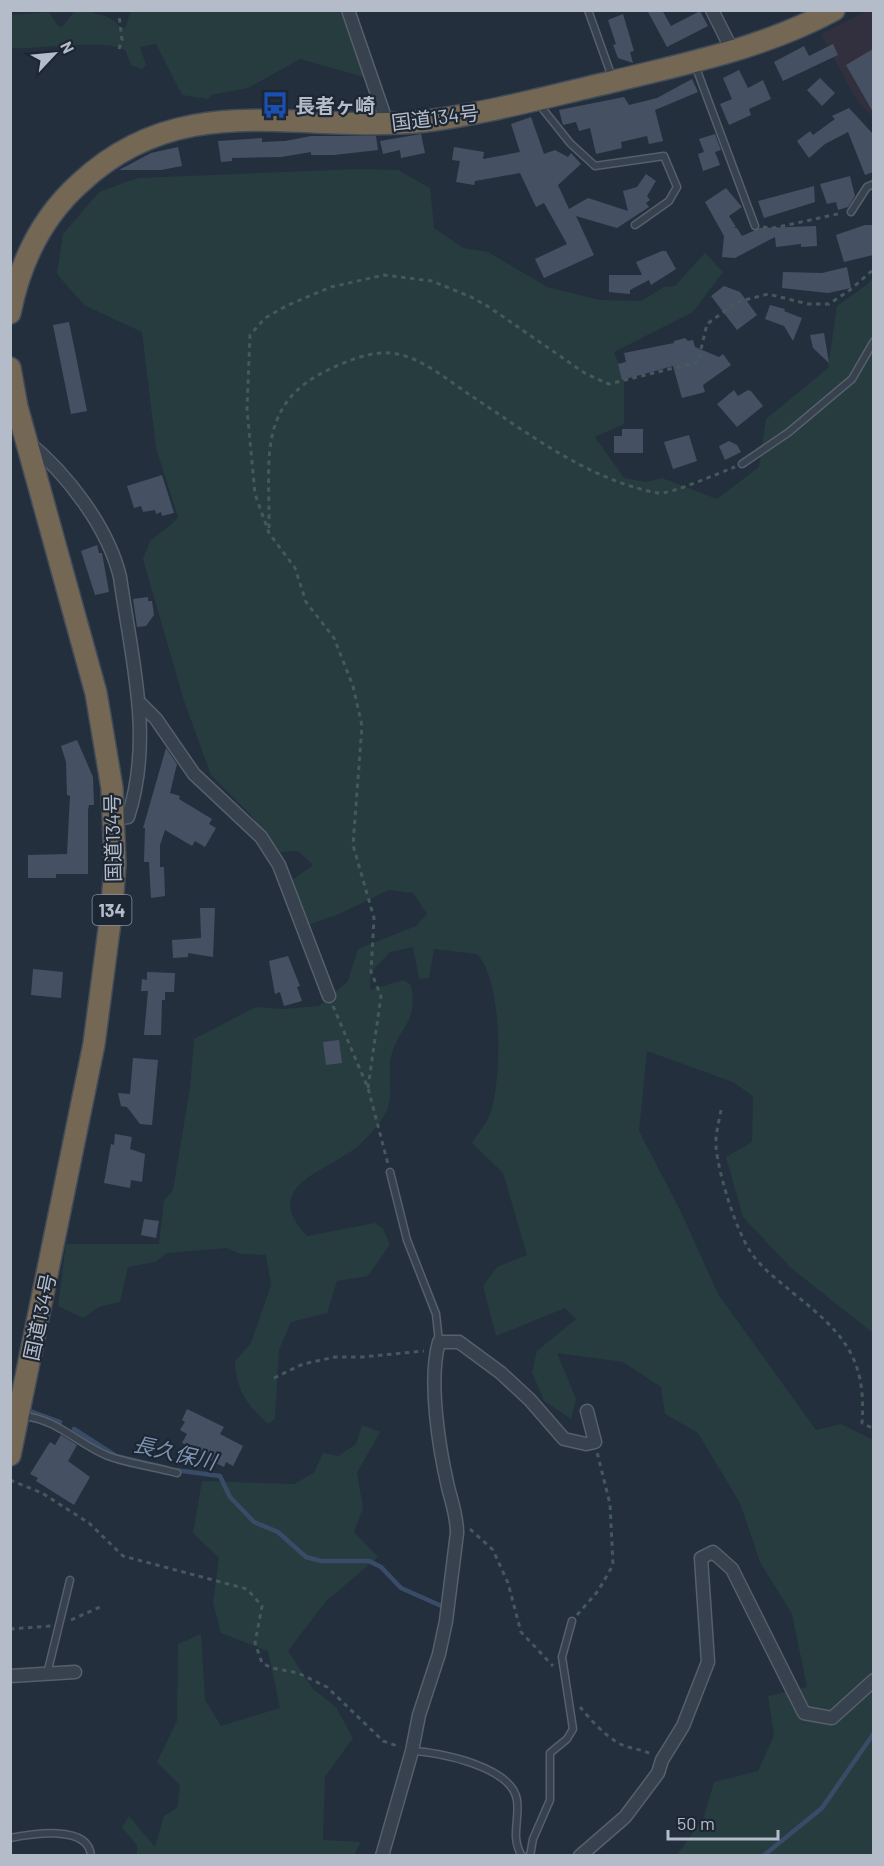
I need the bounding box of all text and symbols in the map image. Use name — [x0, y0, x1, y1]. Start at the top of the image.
north arrow — [24, 24, 84, 84]
text: N — [57, 38, 79, 56]
bus stop icon: 長者ヶ崎 — [260, 90, 290, 120]
place label: 長者ヶ崎 — [295, 93, 375, 117]
street label: 国道134号 — [390, 100, 480, 134]
street label: 国道134号 — [99, 794, 125, 882]
road number: 134 — [92, 895, 132, 925]
street label: 国道134号 — [18, 1271, 60, 1363]
water label: 長久保川 — [131, 1430, 221, 1474]
scale bar — [668, 1803, 778, 1841]
text: 50 m — [677, 1812, 715, 1834]

